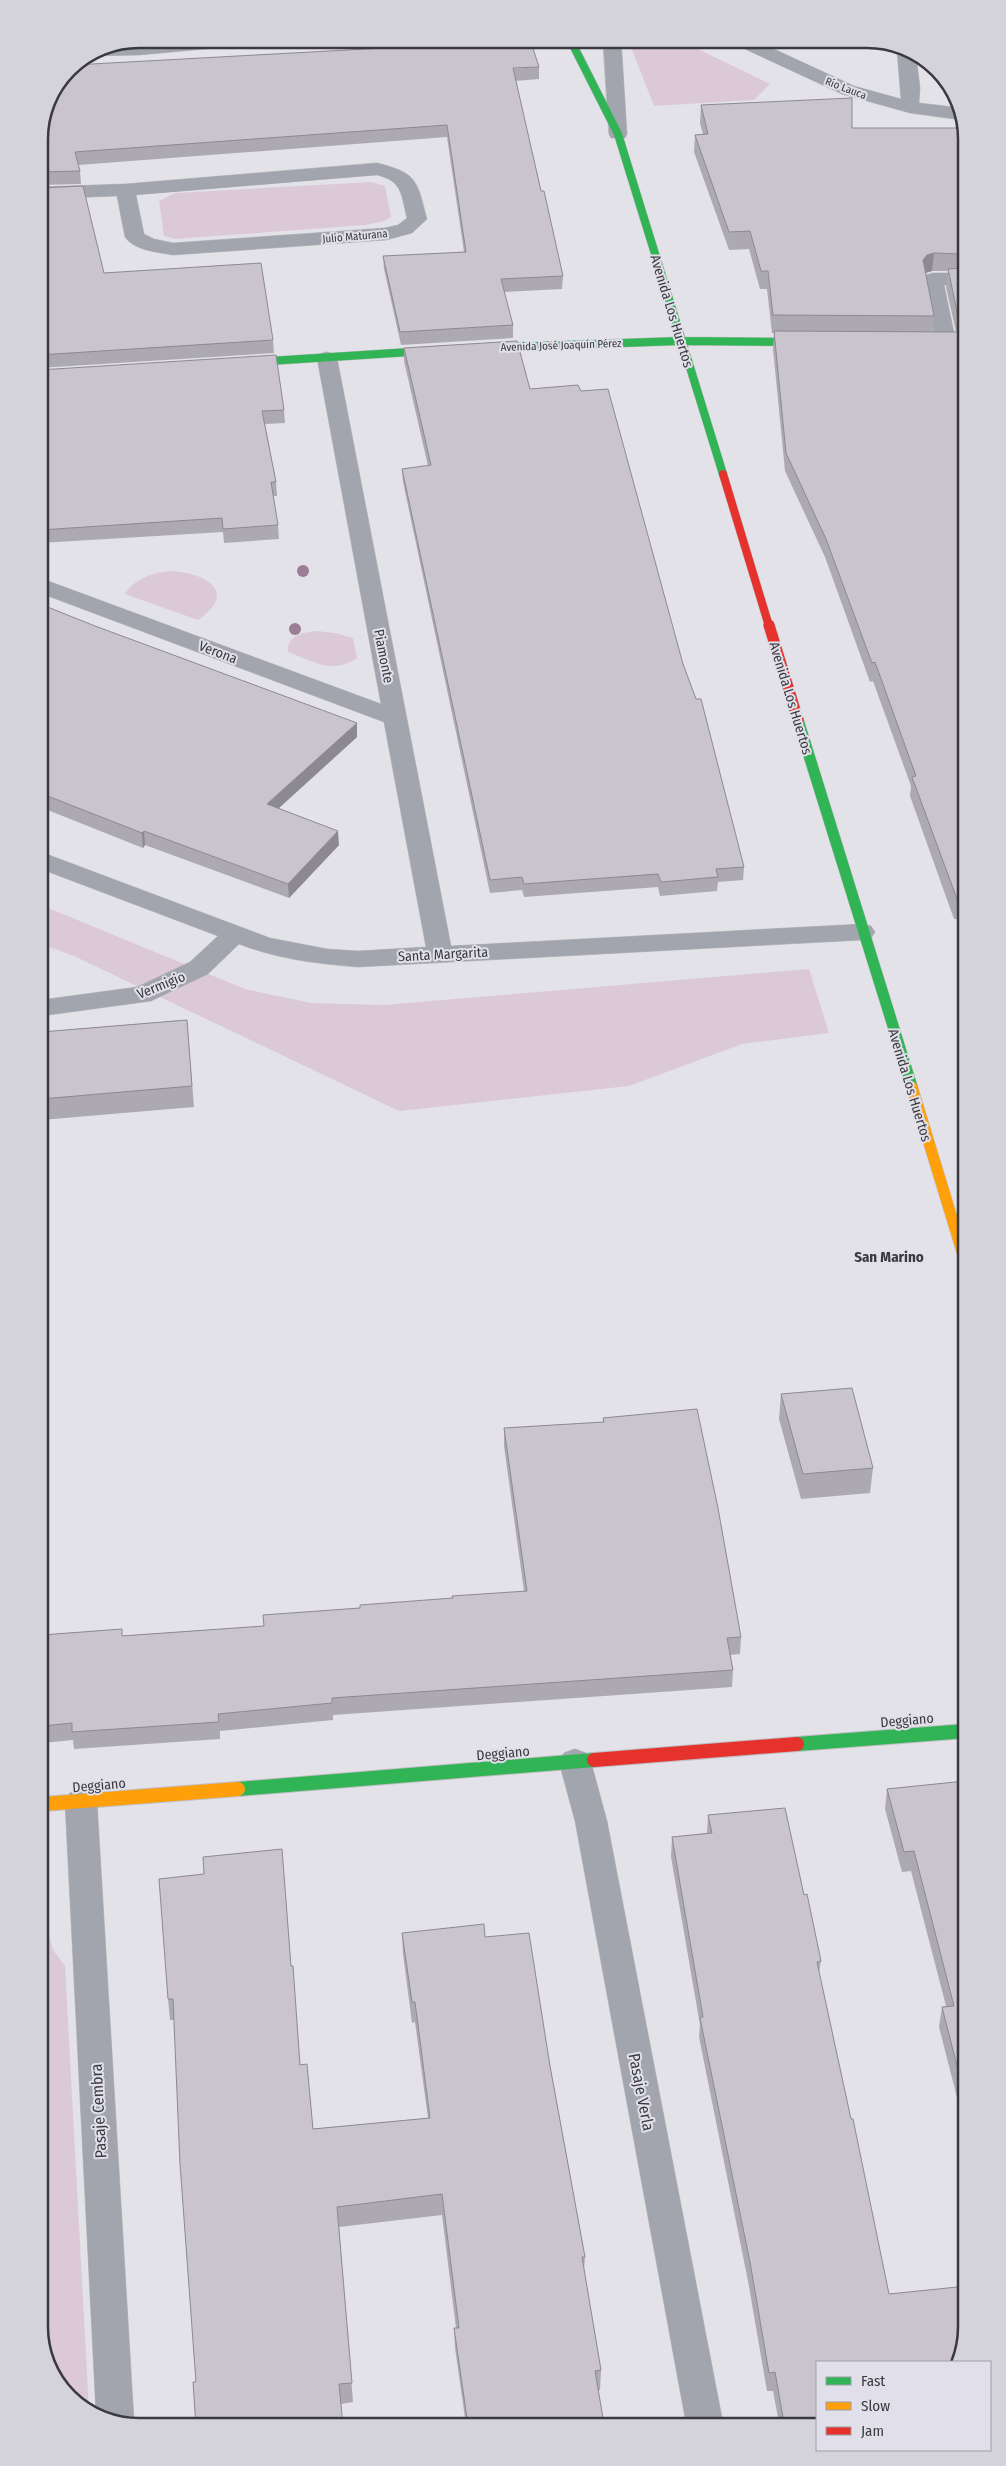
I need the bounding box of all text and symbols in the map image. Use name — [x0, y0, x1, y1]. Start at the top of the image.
street label: Río Lauca — [823, 75, 868, 102]
street label: Julio Maturana — [322, 227, 388, 246]
street label: Avenida Los Huertos — [646, 253, 697, 370]
street label: Avenida José Joaquín Pérez — [500, 337, 622, 354]
street label: Piamonte — [370, 628, 397, 685]
street label: Verona — [196, 637, 240, 668]
street label: Avenida Los Huertos — [765, 640, 816, 757]
street label: Santa Margarita — [398, 944, 489, 965]
street label: Vermigio — [135, 968, 188, 1003]
street label: Avenida Los Huertos — [884, 1027, 935, 1144]
district label: San Marino — [854, 1248, 924, 1266]
street label: Deggiano — [880, 1710, 934, 1731]
street label: Deggiano — [476, 1743, 530, 1764]
street label: Deggiano — [72, 1775, 126, 1796]
street label: Pasaje Verla — [625, 2052, 658, 2133]
street label: Pasaje Cembra — [87, 2063, 110, 2159]
legend — [816, 2361, 991, 2451]
text: Fast — [861, 2372, 885, 2390]
text: Slow — [861, 2397, 890, 2415]
text: Jam — [861, 2422, 884, 2440]

